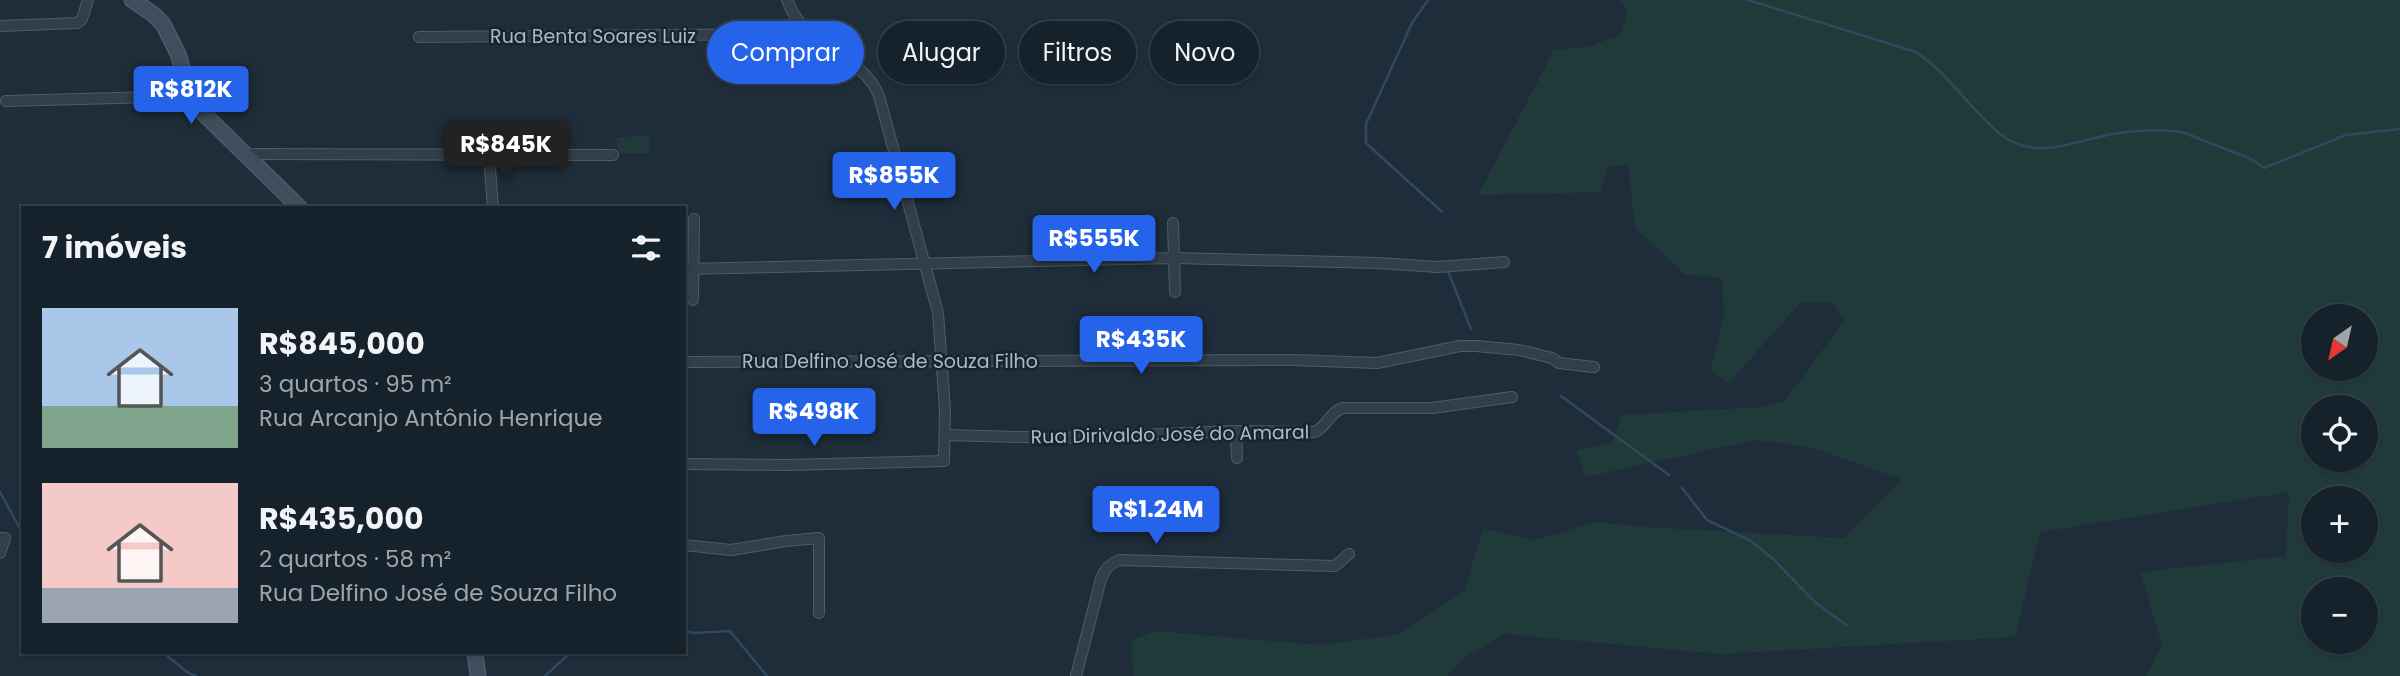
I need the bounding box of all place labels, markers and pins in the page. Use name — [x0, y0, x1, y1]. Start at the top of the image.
pin: R$812K — [134, 66, 248, 126]
pin: R$845K — [449, 122, 563, 181]
pin: R$855K — [837, 152, 951, 212]
pin: R$555K — [1037, 216, 1151, 275]
pin: R$435K — [1084, 316, 1198, 376]
pin: R$498K — [757, 388, 871, 448]
pin: R$1.24M — [1091, 486, 1221, 546]

